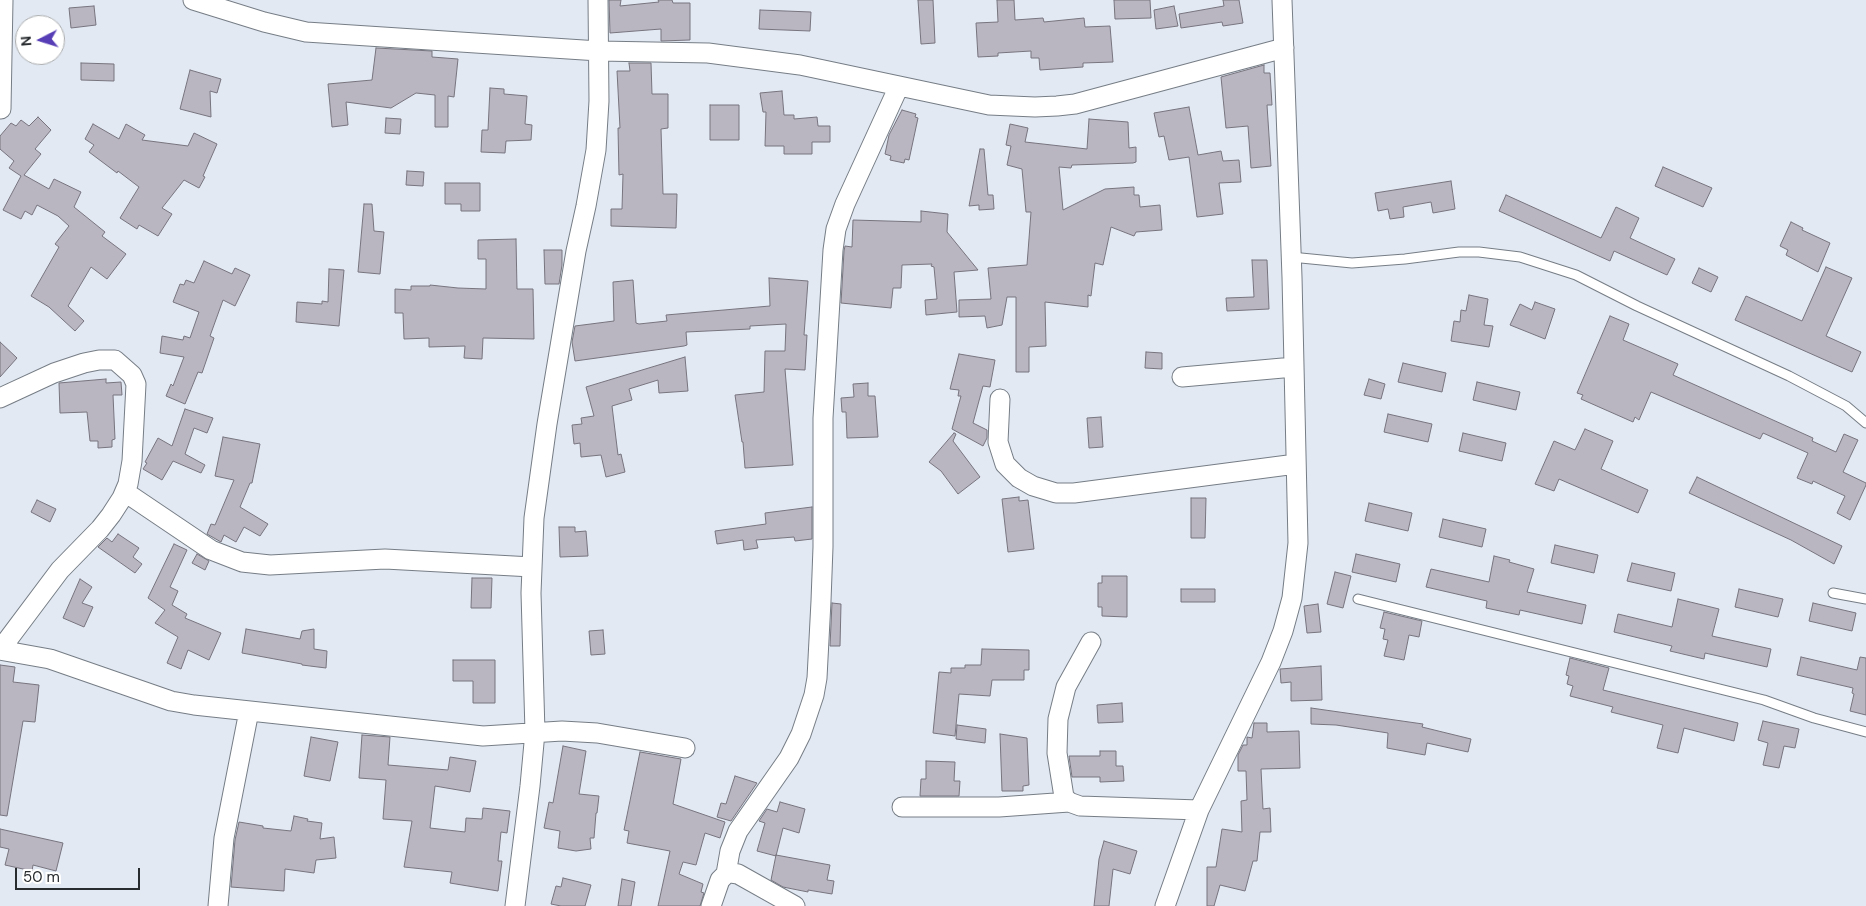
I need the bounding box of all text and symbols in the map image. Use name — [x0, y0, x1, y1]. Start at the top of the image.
north arrow — [15, 15, 65, 65]
text: N — [17, 35, 35, 47]
scale bar — [18, 858, 142, 890]
text: 50 m — [23, 867, 60, 887]

